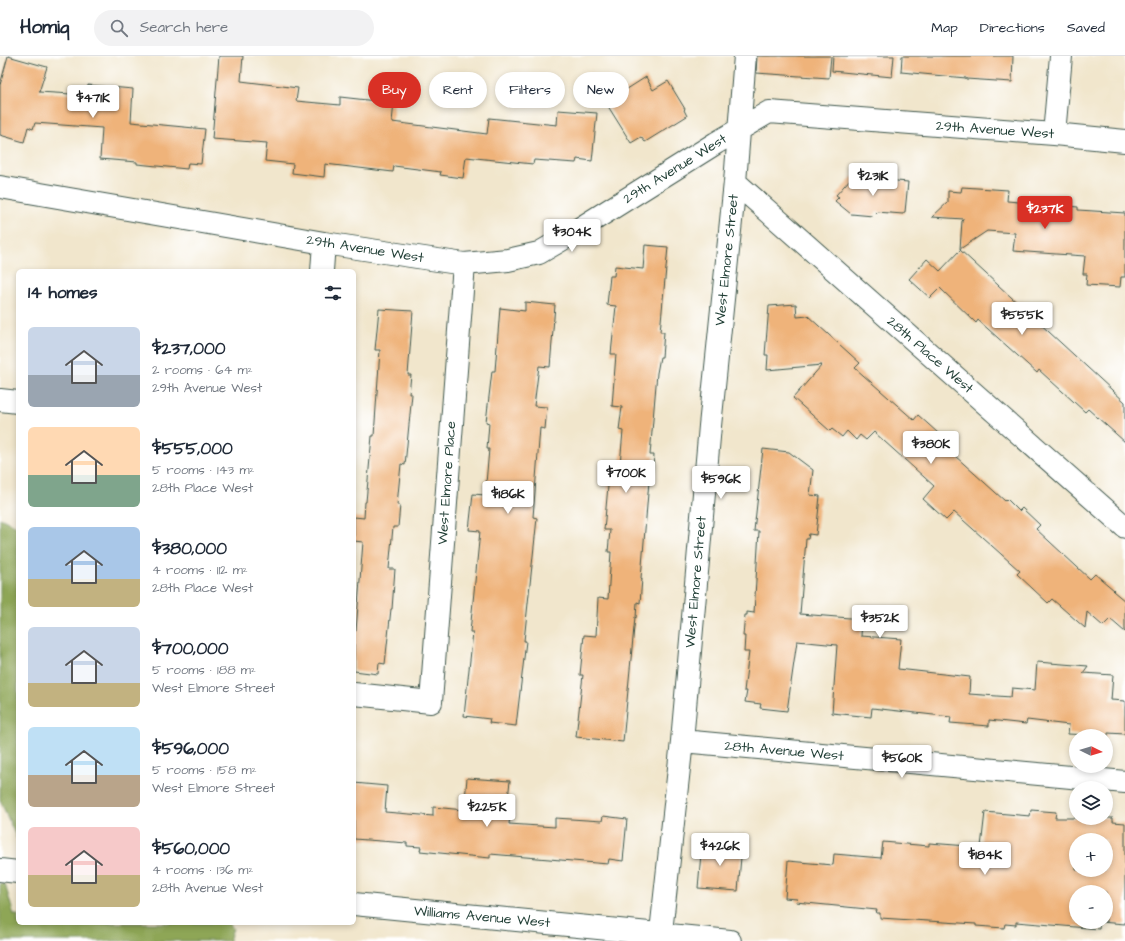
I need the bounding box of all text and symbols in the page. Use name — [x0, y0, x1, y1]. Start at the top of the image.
search box — [94, 10, 374, 46]
text: Homiq — [20, 14, 70, 41]
icon: search — [108, 17, 130, 39]
text: Search here — [140, 17, 228, 38]
text: Map — [931, 18, 958, 38]
text: Directions — [980, 18, 1045, 38]
text: Saved — [1067, 18, 1105, 38]
chip: Buy — [368, 72, 421, 108]
chip: Rent — [429, 72, 487, 108]
chip: Filters — [495, 72, 565, 108]
chip: New — [573, 72, 629, 108]
pin: $471K — [65, 85, 121, 119]
text: $471K — [76, 89, 110, 107]
street label: 29th Avenue West — [935, 116, 1055, 144]
street label: 29th Avenue West — [619, 129, 731, 209]
pin: $231K — [845, 163, 901, 197]
text: $231K — [858, 167, 888, 185]
street label: West Elmore Street — [710, 193, 744, 327]
pin: $237K — [1017, 196, 1073, 230]
text: $237K — [1026, 200, 1064, 218]
pin: $304K — [544, 219, 600, 253]
text: $304K — [553, 223, 591, 241]
street label: 29th Avenue West — [305, 230, 426, 268]
text: 14 homes — [28, 281, 98, 305]
icon: filters — [322, 282, 344, 304]
pin: $555K — [994, 302, 1050, 336]
text: $555K — [1001, 306, 1043, 324]
street label: 28th Place West — [882, 312, 978, 399]
text: $237,000 — [152, 337, 226, 361]
icon: home — [60, 343, 108, 391]
text: 2 rooms · 64 m² — [152, 361, 253, 379]
text: 29th Avenue West — [152, 379, 262, 397]
street label: West Elmore Place — [433, 420, 461, 545]
pin: $380K — [903, 431, 959, 465]
text: $380K — [912, 435, 950, 453]
text: $555,000 — [152, 437, 233, 461]
icon: home — [60, 443, 108, 491]
pin: $700K — [598, 460, 654, 494]
text: 5 rooms · 143 m² — [152, 461, 254, 479]
text: $700K — [606, 464, 646, 482]
pin: $596K — [693, 466, 749, 500]
text: $596K — [701, 470, 741, 488]
text: 28th Place West — [152, 479, 253, 497]
pin: $186K — [480, 481, 536, 515]
text: $186K — [491, 485, 525, 503]
street label: West Elmore Street — [680, 515, 712, 649]
text: $380,000 — [152, 537, 227, 561]
icon: home — [60, 543, 108, 591]
text: 4 rooms · 112 m² — [152, 561, 248, 579]
text: 28th Place West — [152, 579, 253, 597]
pin: $352K — [852, 605, 908, 639]
text: $352K — [861, 609, 899, 627]
text: $700,000 — [152, 637, 229, 661]
icon: home — [60, 643, 108, 691]
text: 5 rooms · 188 m² — [152, 661, 256, 679]
text: West Elmore Street — [152, 679, 275, 697]
north arrow — [1069, 729, 1113, 773]
map controls — [1069, 729, 1113, 929]
street label: 28th Avenue West — [723, 736, 845, 766]
text: $596,000 — [152, 737, 229, 761]
icon: home — [60, 743, 108, 791]
pin: $560K — [874, 745, 930, 779]
text: $560K — [882, 749, 922, 767]
text: 5 rooms · 158 m² — [152, 761, 257, 779]
text: West Elmore Street — [152, 779, 275, 797]
button: layers — [1069, 781, 1113, 825]
pin: $225K — [459, 794, 515, 828]
text: $225K — [467, 798, 507, 816]
pin: $426K — [692, 833, 748, 867]
button: + — [1069, 833, 1113, 877]
text: $560,000 — [152, 837, 230, 861]
text: $426K — [700, 837, 740, 855]
pin: $184K — [957, 842, 1013, 876]
icon: home — [60, 843, 108, 891]
text: $184K — [968, 846, 1002, 864]
text: 4 rooms · 136 m² — [152, 861, 253, 879]
text: 28th Avenue West — [152, 879, 263, 897]
button: − — [1069, 885, 1113, 929]
street label: Williams Avenue West — [413, 901, 551, 933]

